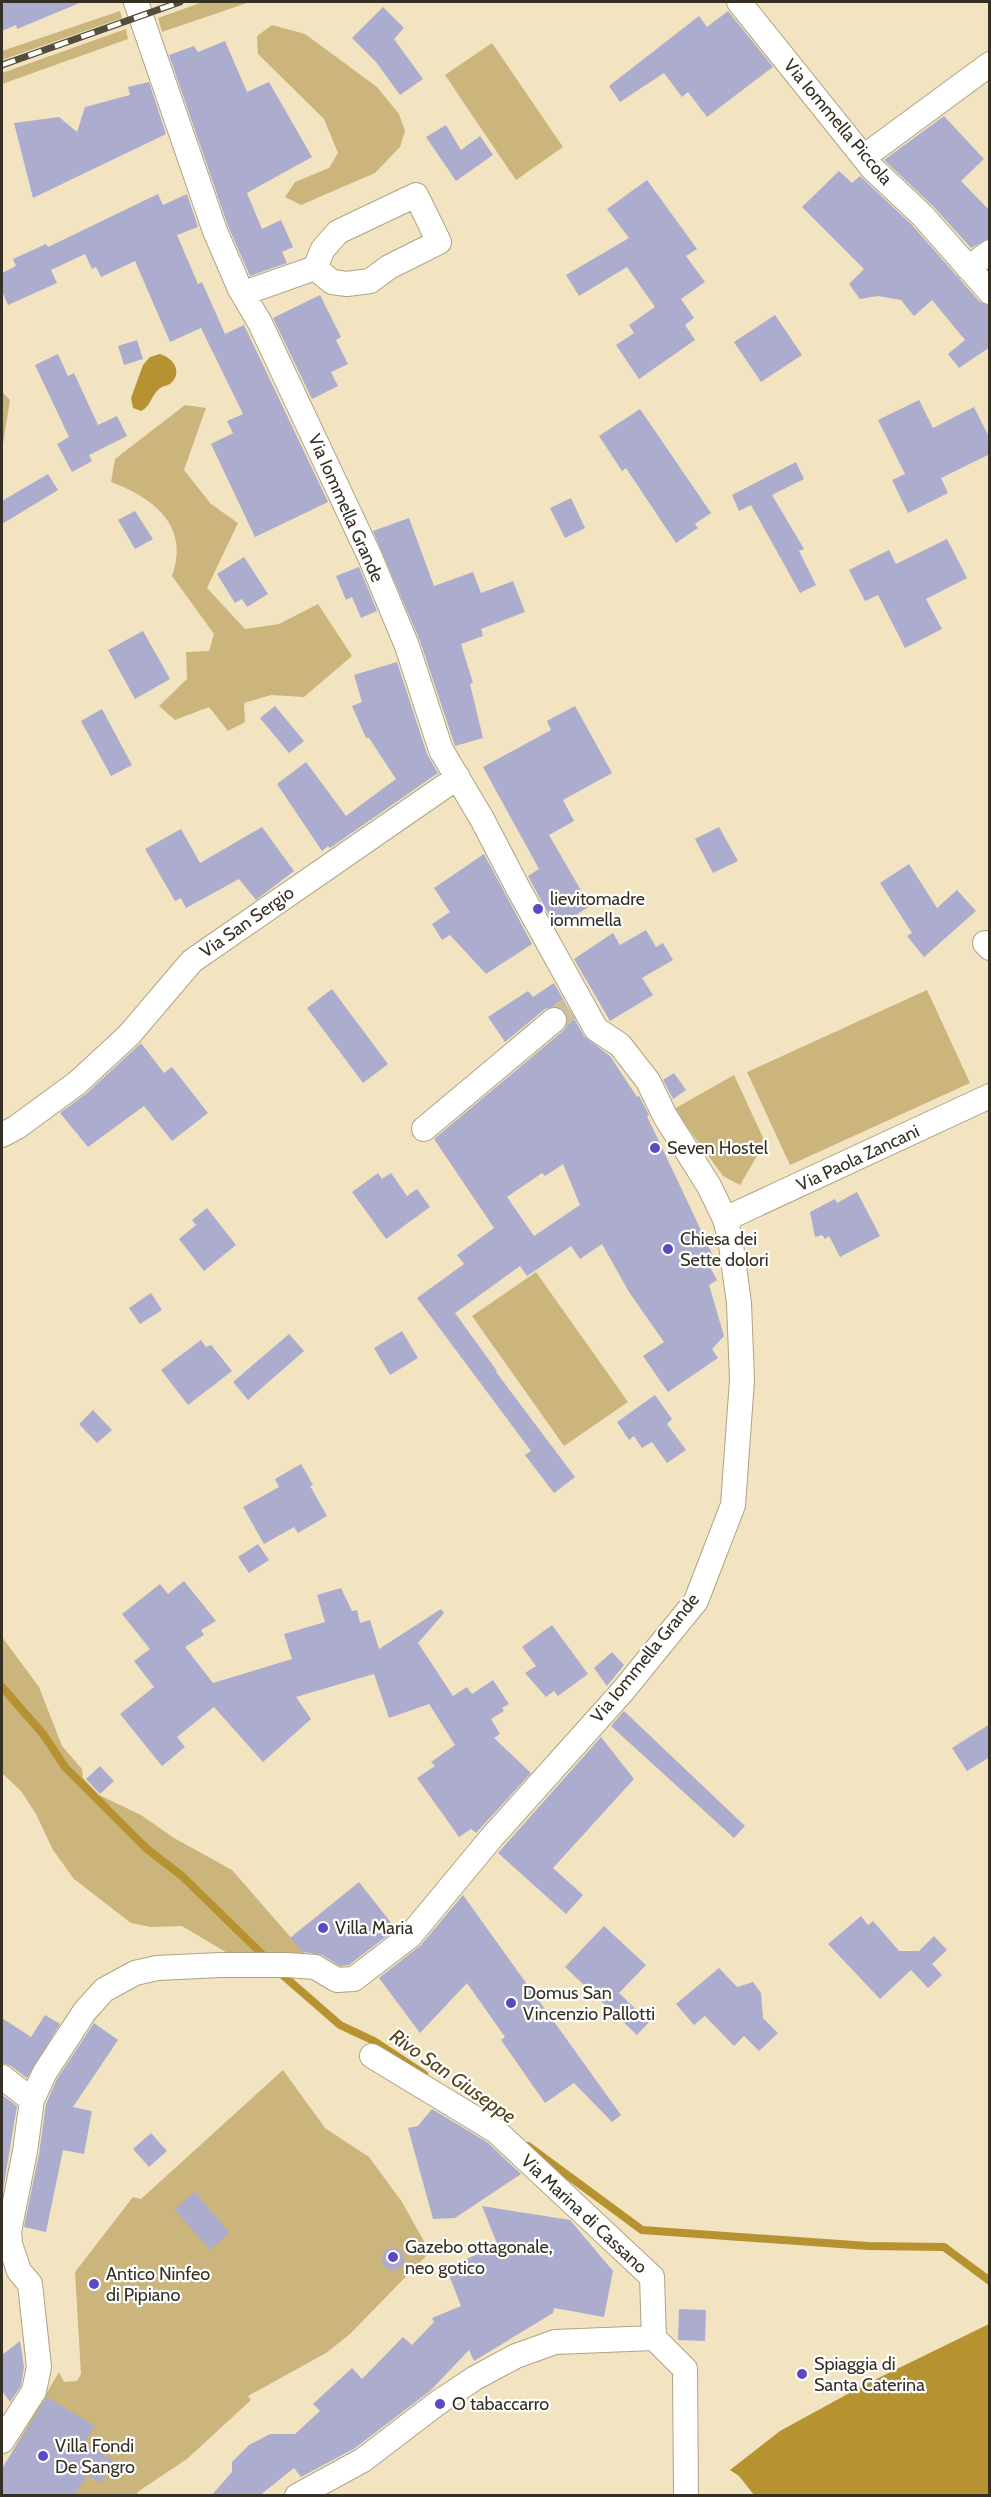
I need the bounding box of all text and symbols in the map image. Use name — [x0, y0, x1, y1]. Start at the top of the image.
street label: Via Iommella Piccola — [779, 55, 897, 190]
street label: Via Iommella Grande — [303, 430, 389, 586]
street label: Via San Sergio — [196, 881, 298, 963]
place label: lievitomadre iommella — [550, 888, 645, 931]
marker: lievitomadre iommella — [531, 902, 545, 916]
street label: Via Paola Zancani — [793, 1120, 923, 1196]
place label: Seven Hostel — [667, 1137, 769, 1159]
marker: Seven Hostel — [648, 1141, 662, 1155]
place label: Chiesa dei Sette dolori — [680, 1228, 769, 1271]
marker: Chiesa dei Sette dolori — [661, 1242, 675, 1256]
street label: Via Iommella Grande — [586, 1589, 704, 1727]
place label: Villa Maria — [335, 1917, 413, 1939]
marker: Villa Maria — [316, 1921, 330, 1935]
place label: Domus San Vincenzio Pallotti — [523, 1982, 655, 2025]
marker: Domus San Vincenzio Pallotti — [504, 1996, 518, 2010]
water label: Rivo San Giuseppe — [386, 2024, 520, 2128]
street label: Via Marina di Cassano — [516, 2150, 652, 2278]
place label: Gazebo ottagonale, neo gotico — [405, 2236, 553, 2279]
marker: Gazebo ottagonale, neo gotico — [386, 2250, 400, 2264]
place label: Antico Ninfeo di Pipiano — [106, 2263, 210, 2306]
marker: Antico Ninfeo di Pipiano — [87, 2277, 101, 2291]
place label: Spiaggia di Santa Caterina — [814, 2353, 925, 2396]
marker: Spiaggia di Santa Caterina — [795, 2367, 809, 2381]
place label: O tabaccarro — [452, 2393, 549, 2415]
marker: O tabaccarro — [433, 2397, 447, 2411]
place label: Villa Fondi De Sangro — [55, 2435, 135, 2478]
marker: Villa Fondi De Sangro — [36, 2449, 50, 2463]

